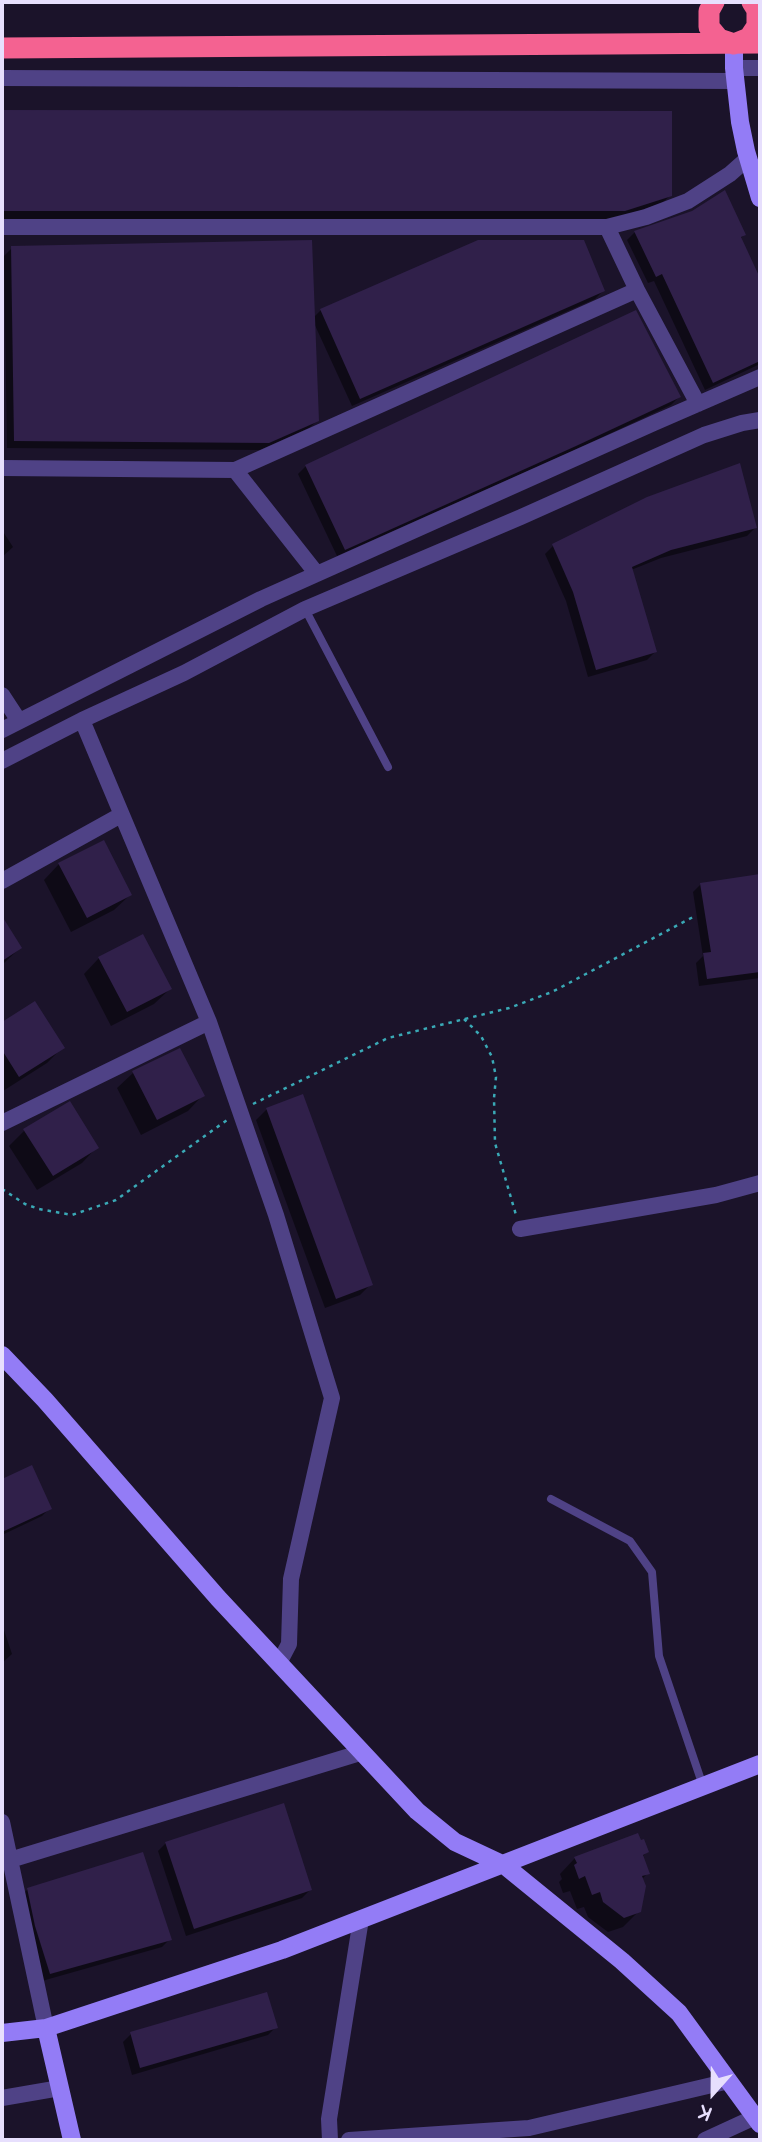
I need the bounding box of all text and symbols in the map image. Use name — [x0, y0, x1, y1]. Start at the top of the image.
north arrow — [678, 2058, 748, 2128]
text: K — [696, 2100, 715, 2125]

